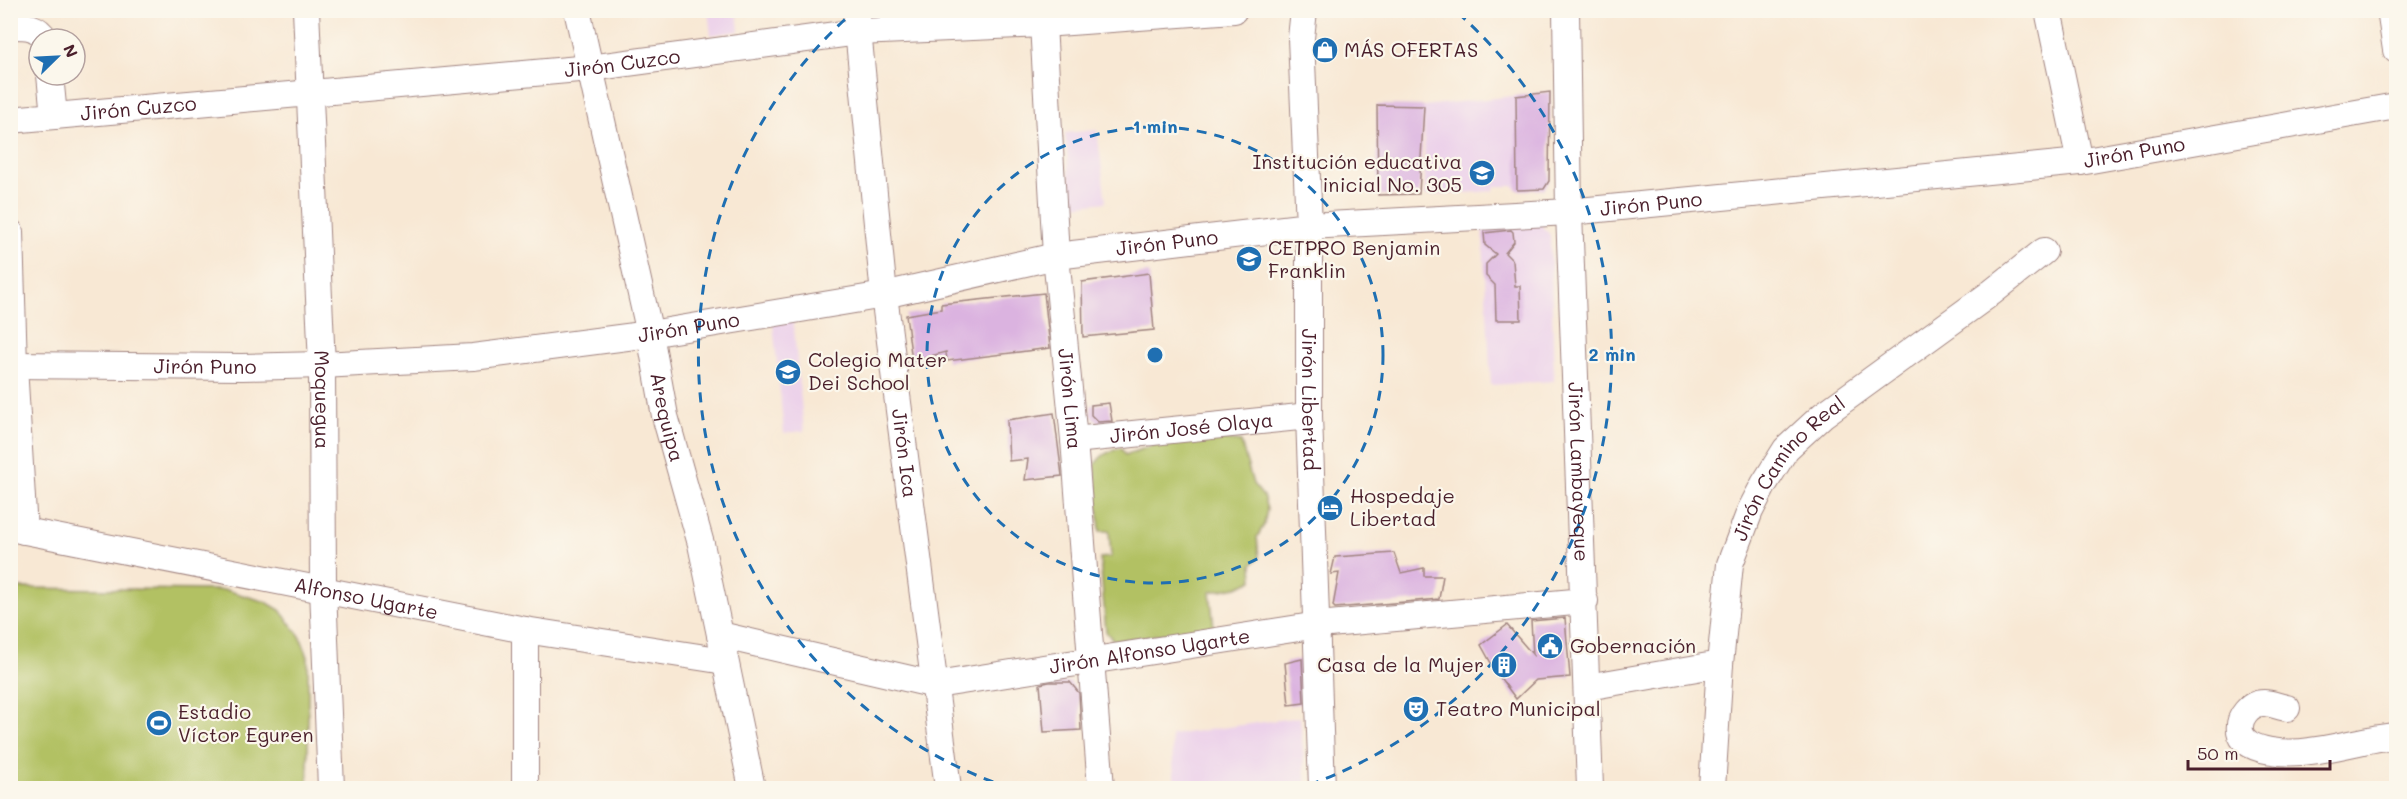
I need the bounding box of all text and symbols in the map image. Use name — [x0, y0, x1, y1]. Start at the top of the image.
north arrow — [27, 27, 87, 87]
shop icon: MÁS OFERTAS — [1310, 35, 1340, 65]
place label: MÁS OFERTAS — [1344, 36, 1478, 62]
text: N — [59, 41, 83, 61]
street label: Jirón Cuzco — [563, 42, 682, 82]
street label: Jirón Cuzco — [79, 89, 198, 126]
text: 1 min — [1132, 114, 1178, 138]
street label: Jirón Puno — [2081, 130, 2187, 173]
place label: Institución educativa inicial No. 305 — [1252, 148, 1462, 197]
school or university icon: Institución educativa inicial No. 305 — [1467, 158, 1497, 188]
street label: Jirón Puno — [1599, 185, 1704, 221]
street label: Jirón Puno — [1114, 223, 1219, 261]
place label: CETPRO Benjamin Franklin — [1268, 234, 1440, 283]
school or university icon: CETPRO Benjamin Franklin — [1234, 244, 1264, 274]
street label: Jirón Puno — [636, 305, 741, 347]
street label: Jirón Libertad — [1297, 328, 1325, 471]
text: 2 min — [1588, 342, 1636, 366]
centre of rings — [1145, 345, 1165, 365]
place label: Colegio Mater Dei School — [808, 346, 947, 395]
street label: Jirón Lima — [1053, 347, 1089, 450]
street label: Moquegua — [309, 350, 336, 449]
street label: Jirón Puno — [154, 352, 257, 379]
school or university icon: Colegio Mater Dei School — [773, 357, 803, 387]
street label: Arequipa — [645, 370, 691, 465]
street label: Jirón Lambayeque — [1563, 381, 1596, 562]
street label: Jirón Camino Real — [1726, 389, 1850, 544]
street label: Jirón José Olaya — [1108, 406, 1274, 448]
street label: Jirón Ica — [887, 407, 924, 499]
place label: Hospedaje Libertad — [1350, 482, 1455, 531]
hotel icon: Hospedaje Libertad — [1315, 493, 1345, 523]
street label: Alfonso Ugarte — [292, 571, 441, 625]
street label: Jirón Alfonso Ugarte — [1047, 622, 1252, 679]
public building icon: Gobernación — [1535, 631, 1565, 661]
place label: Gobernación — [1570, 632, 1696, 658]
building icon: Casa de la Mujer — [1489, 650, 1519, 680]
place label: Casa de la Mujer — [1317, 651, 1484, 677]
theatre icon: Teatro Municipal — [1401, 694, 1431, 724]
place label: Teatro Municipal — [1436, 695, 1601, 721]
place label: Estadio Víctor Eguren — [178, 698, 314, 747]
sports icon: Estadio Víctor Eguren — [144, 708, 174, 738]
scale bar — [2188, 733, 2330, 771]
text: 50 m — [2197, 741, 2239, 765]

